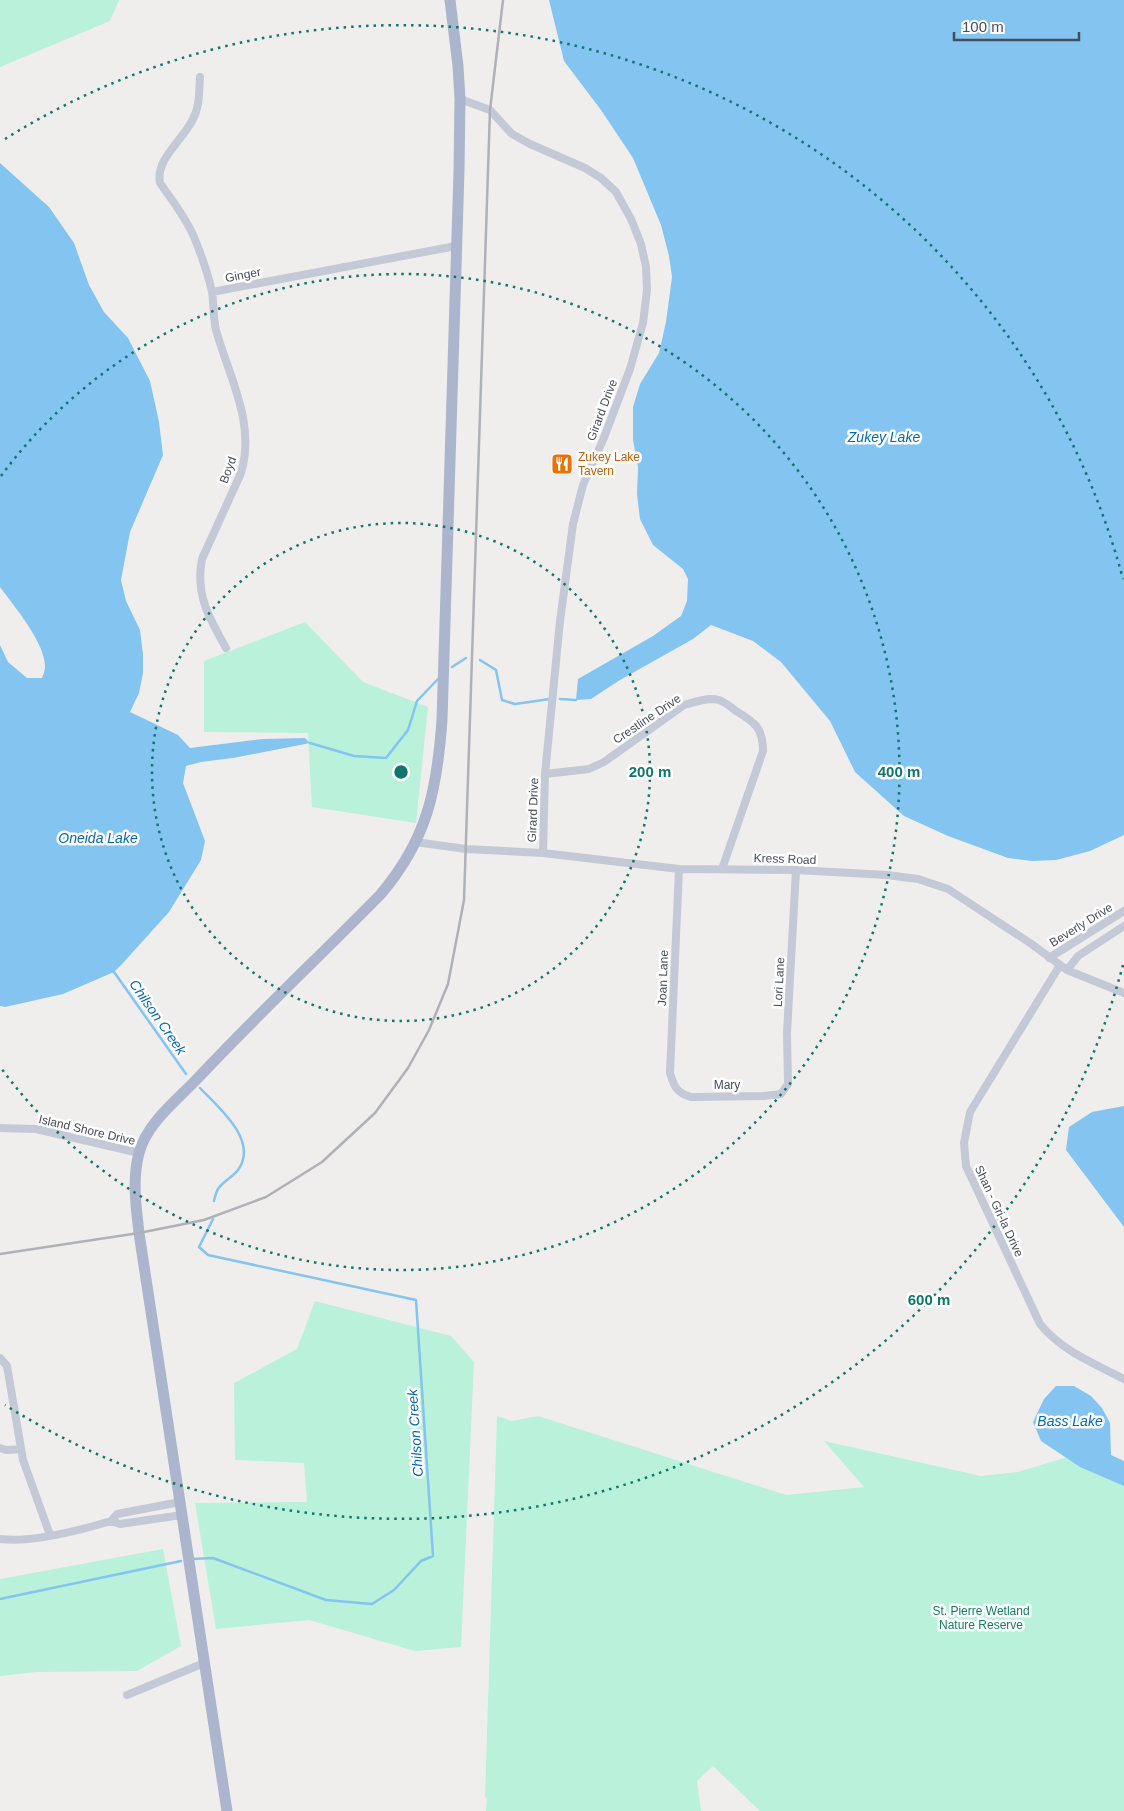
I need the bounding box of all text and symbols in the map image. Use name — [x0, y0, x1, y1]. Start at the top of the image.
scale bar — [954, 10, 1079, 42]
text: 100 m — [962, 18, 1004, 35]
street label: Ginger — [224, 265, 262, 285]
street label: Girard Drive — [584, 377, 620, 443]
water label: Zukey Lake — [847, 429, 920, 445]
place label: Zukey Lake Tavern — [578, 450, 640, 478]
restaurant icon: Zukey Lake Tavern — [550, 452, 574, 476]
street label: Boyd — [217, 455, 239, 485]
street label: Crestline Drive — [610, 691, 684, 747]
centre of rings — [392, 763, 410, 781]
text: 200 m — [629, 763, 671, 780]
text: 400 m — [878, 763, 920, 780]
street label: Girard Drive — [525, 777, 541, 843]
water label: Oneida Lake — [58, 830, 138, 846]
street label: Kress Road — [753, 851, 817, 867]
street label: Beverly Drive — [1047, 900, 1115, 950]
street label: Joan Lane — [655, 949, 671, 1006]
street label: Lori Lane — [771, 956, 787, 1007]
water label: Chilson Creek — [126, 976, 190, 1058]
street label: Mary — [714, 1078, 740, 1092]
street label: Island Shore Drive — [37, 1112, 137, 1148]
street label: Shan - Gri-la Drive — [972, 1163, 1026, 1259]
text: 600 m — [908, 1291, 950, 1308]
water label: Chilson Creek — [404, 1388, 426, 1477]
water label: Bass Lake — [1037, 1413, 1103, 1429]
park label: St. Pierre Wetland Nature Reserve — [932, 1604, 1030, 1632]

